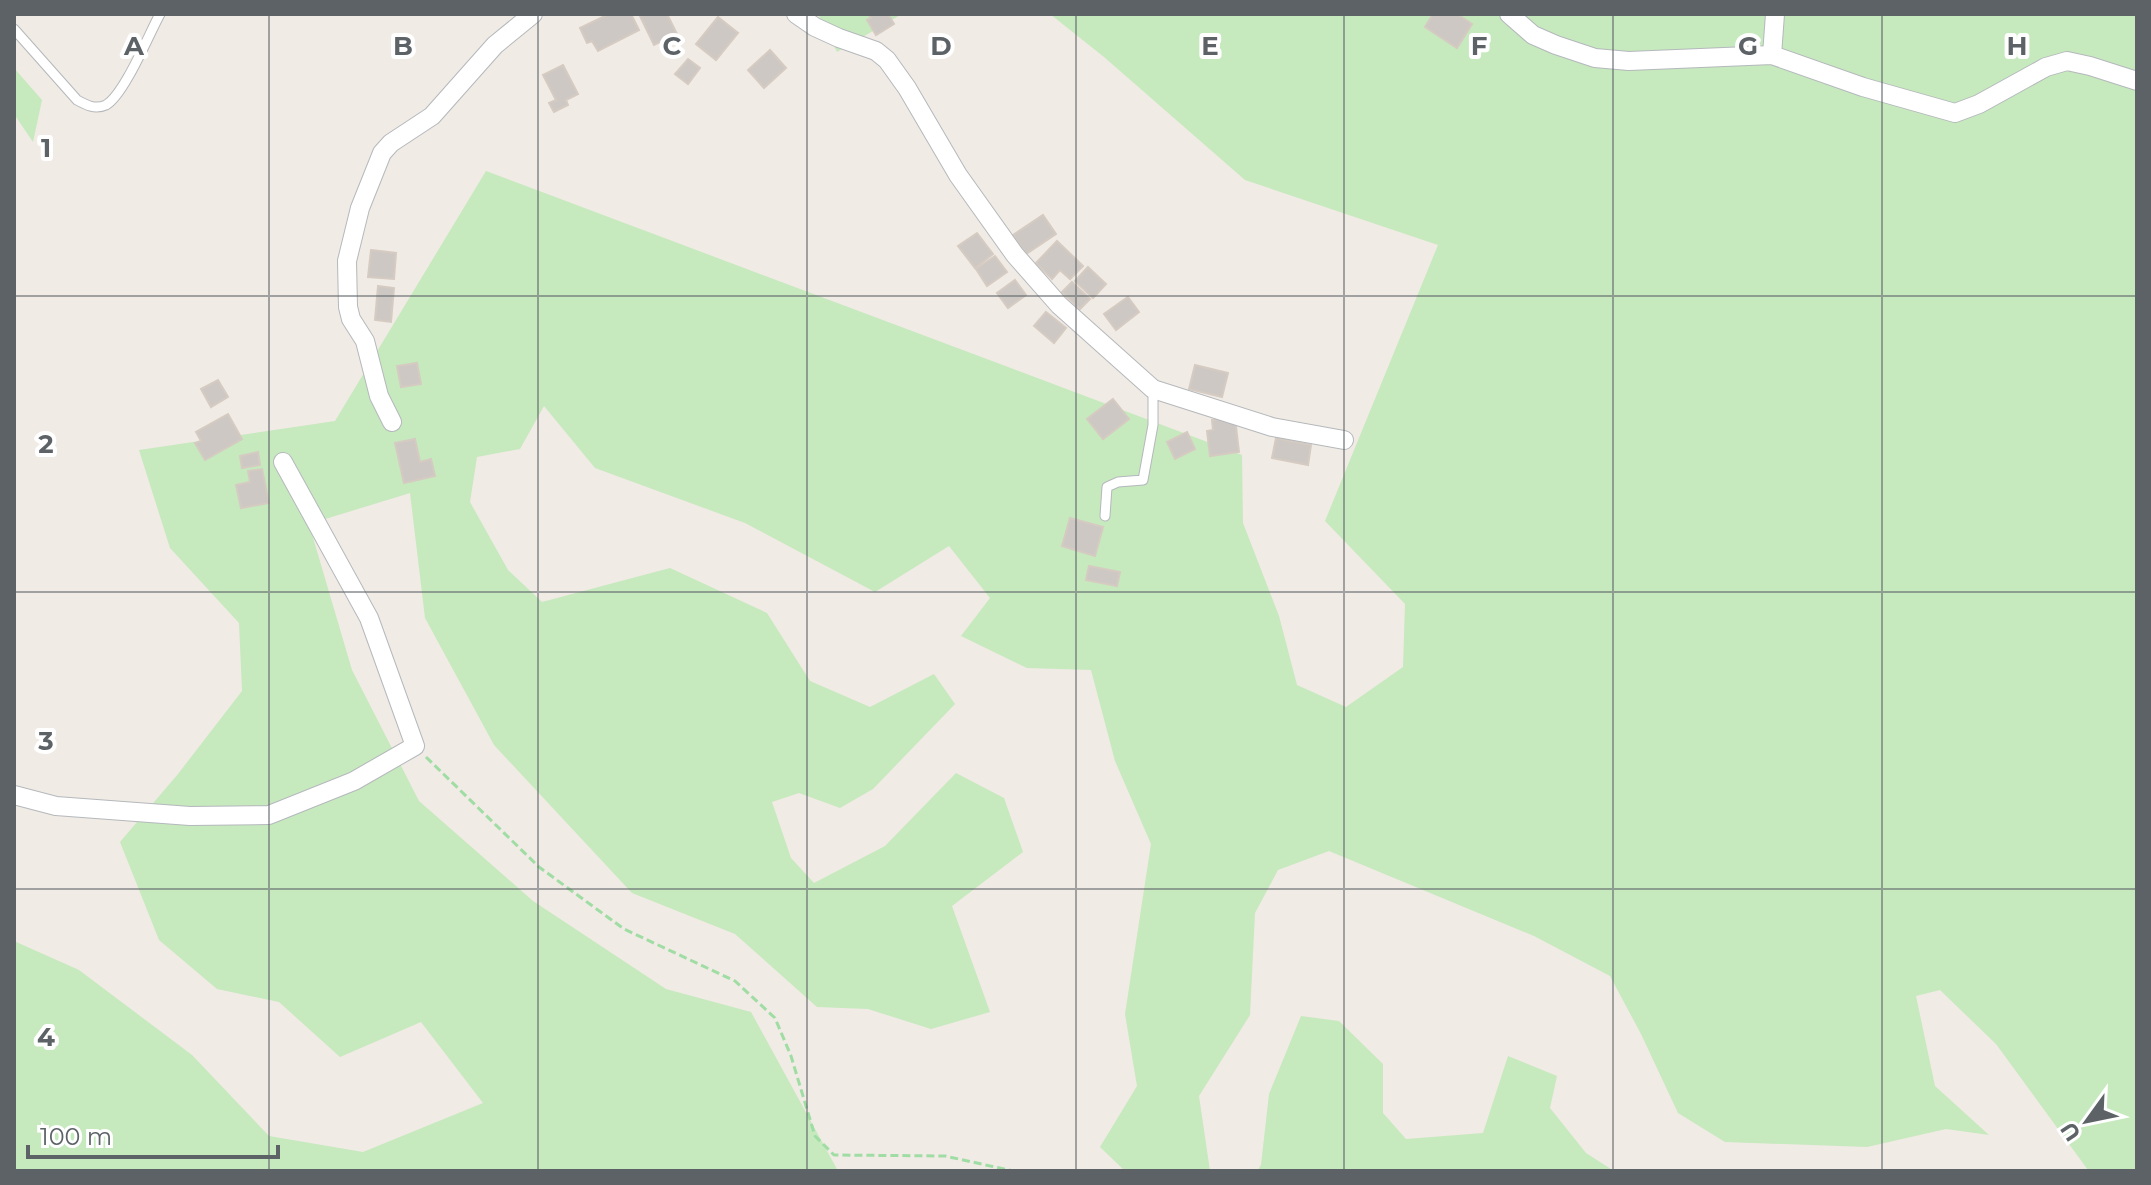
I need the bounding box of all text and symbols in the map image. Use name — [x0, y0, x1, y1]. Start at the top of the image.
text: A — [123, 30, 145, 62]
text: B — [393, 30, 413, 62]
text: C — [663, 30, 682, 62]
text: D — [930, 30, 952, 62]
text: E — [1201, 30, 1219, 62]
text: F — [1471, 30, 1487, 62]
text: G — [1738, 30, 1758, 62]
text: H — [2006, 30, 2028, 62]
text: 1 — [41, 132, 51, 164]
text: 2 — [38, 428, 54, 460]
text: 3 — [37, 725, 54, 757]
text: 4 — [37, 1021, 55, 1053]
north arrow — [2047, 1081, 2127, 1161]
scale bar — [28, 1109, 278, 1159]
text: U — [2055, 1117, 2087, 1146]
text: 100 m — [40, 1122, 112, 1151]

